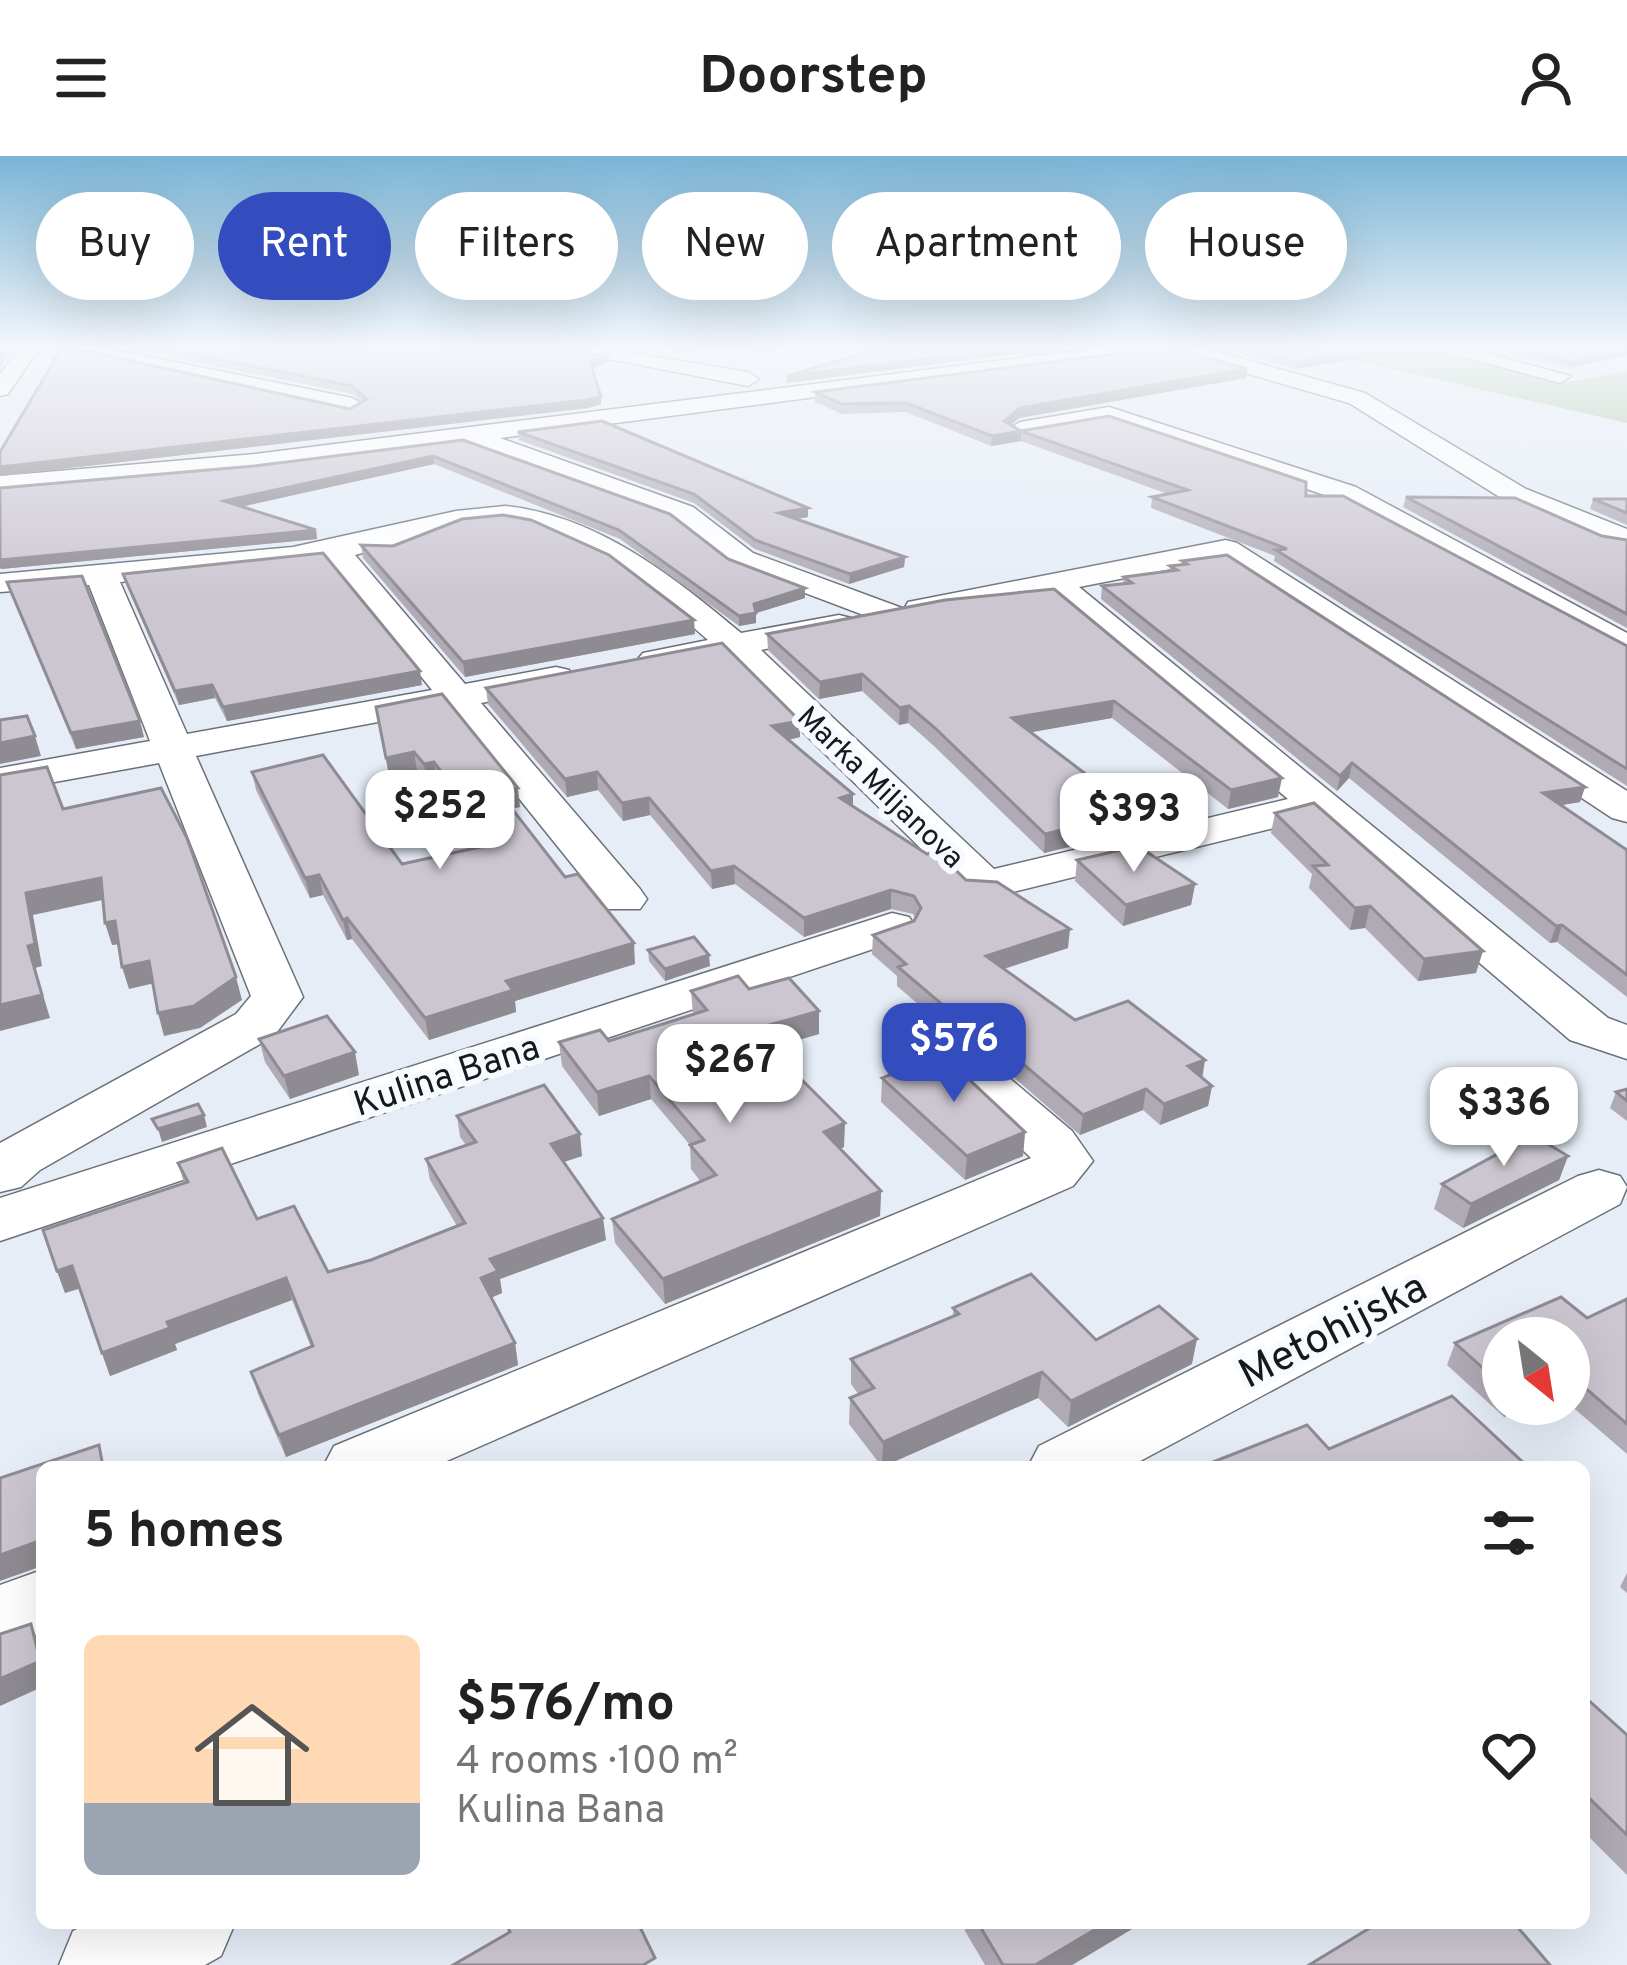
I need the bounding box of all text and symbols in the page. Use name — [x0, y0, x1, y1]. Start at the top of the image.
text: Doorstep — [699, 44, 928, 113]
icon: menu — [48, 45, 114, 111]
icon: person — [1513, 45, 1579, 111]
chip: Buy — [36, 192, 194, 300]
chip: Rent — [218, 192, 391, 300]
chip: Filters — [415, 192, 618, 300]
chip: New — [642, 192, 808, 300]
chip: Apartment — [832, 192, 1121, 300]
chip: House — [1145, 192, 1347, 300]
street label: Marka Miljanova — [788, 700, 970, 878]
pin: $252 — [369, 770, 511, 872]
pin: $393 — [1063, 773, 1205, 875]
text: $252 — [392, 784, 488, 833]
text: $393 — [1087, 787, 1181, 836]
pin: $576 — [883, 1003, 1025, 1105]
text: $576 — [909, 1017, 999, 1066]
pin: $267 — [659, 1024, 801, 1126]
street label: Kulina Bana — [348, 1026, 546, 1129]
text: $267 — [684, 1038, 776, 1087]
pin: $336 — [1433, 1067, 1575, 1169]
text: $336 — [1457, 1081, 1551, 1130]
street label: Metohijska — [1231, 1263, 1437, 1403]
north arrow — [1482, 1317, 1590, 1425]
map controls — [1482, 1317, 1590, 1425]
icon: filters — [1476, 1500, 1542, 1566]
text: 5 homes — [84, 1501, 285, 1566]
text: $576/mo — [456, 1674, 675, 1739]
icon: home — [180, 1683, 324, 1827]
icon: heart — [1476, 1722, 1542, 1788]
text: 4 rooms · 100 m² — [456, 1739, 738, 1788]
text: Kulina Bana — [456, 1788, 665, 1837]

